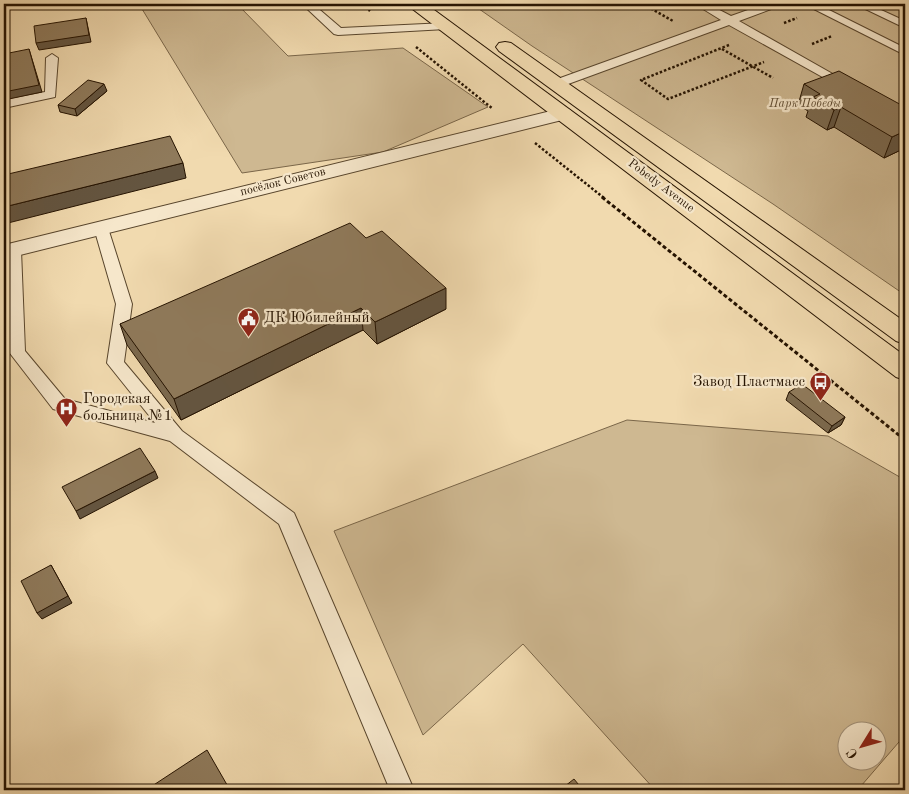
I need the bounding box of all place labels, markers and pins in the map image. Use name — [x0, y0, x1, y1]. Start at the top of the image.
public building icon: ДК Юбилейный — [236, 306, 260, 337]
place label: ДК Юбилейный — [264, 311, 369, 326]
bus stop icon: Завод Пластмасс — [809, 370, 833, 401]
place label: Завод Пластмасс — [693, 375, 805, 390]
place label: Городская больница №1 — [83, 392, 173, 424]
hospital icon: Городская больница №1 — [55, 396, 79, 427]

